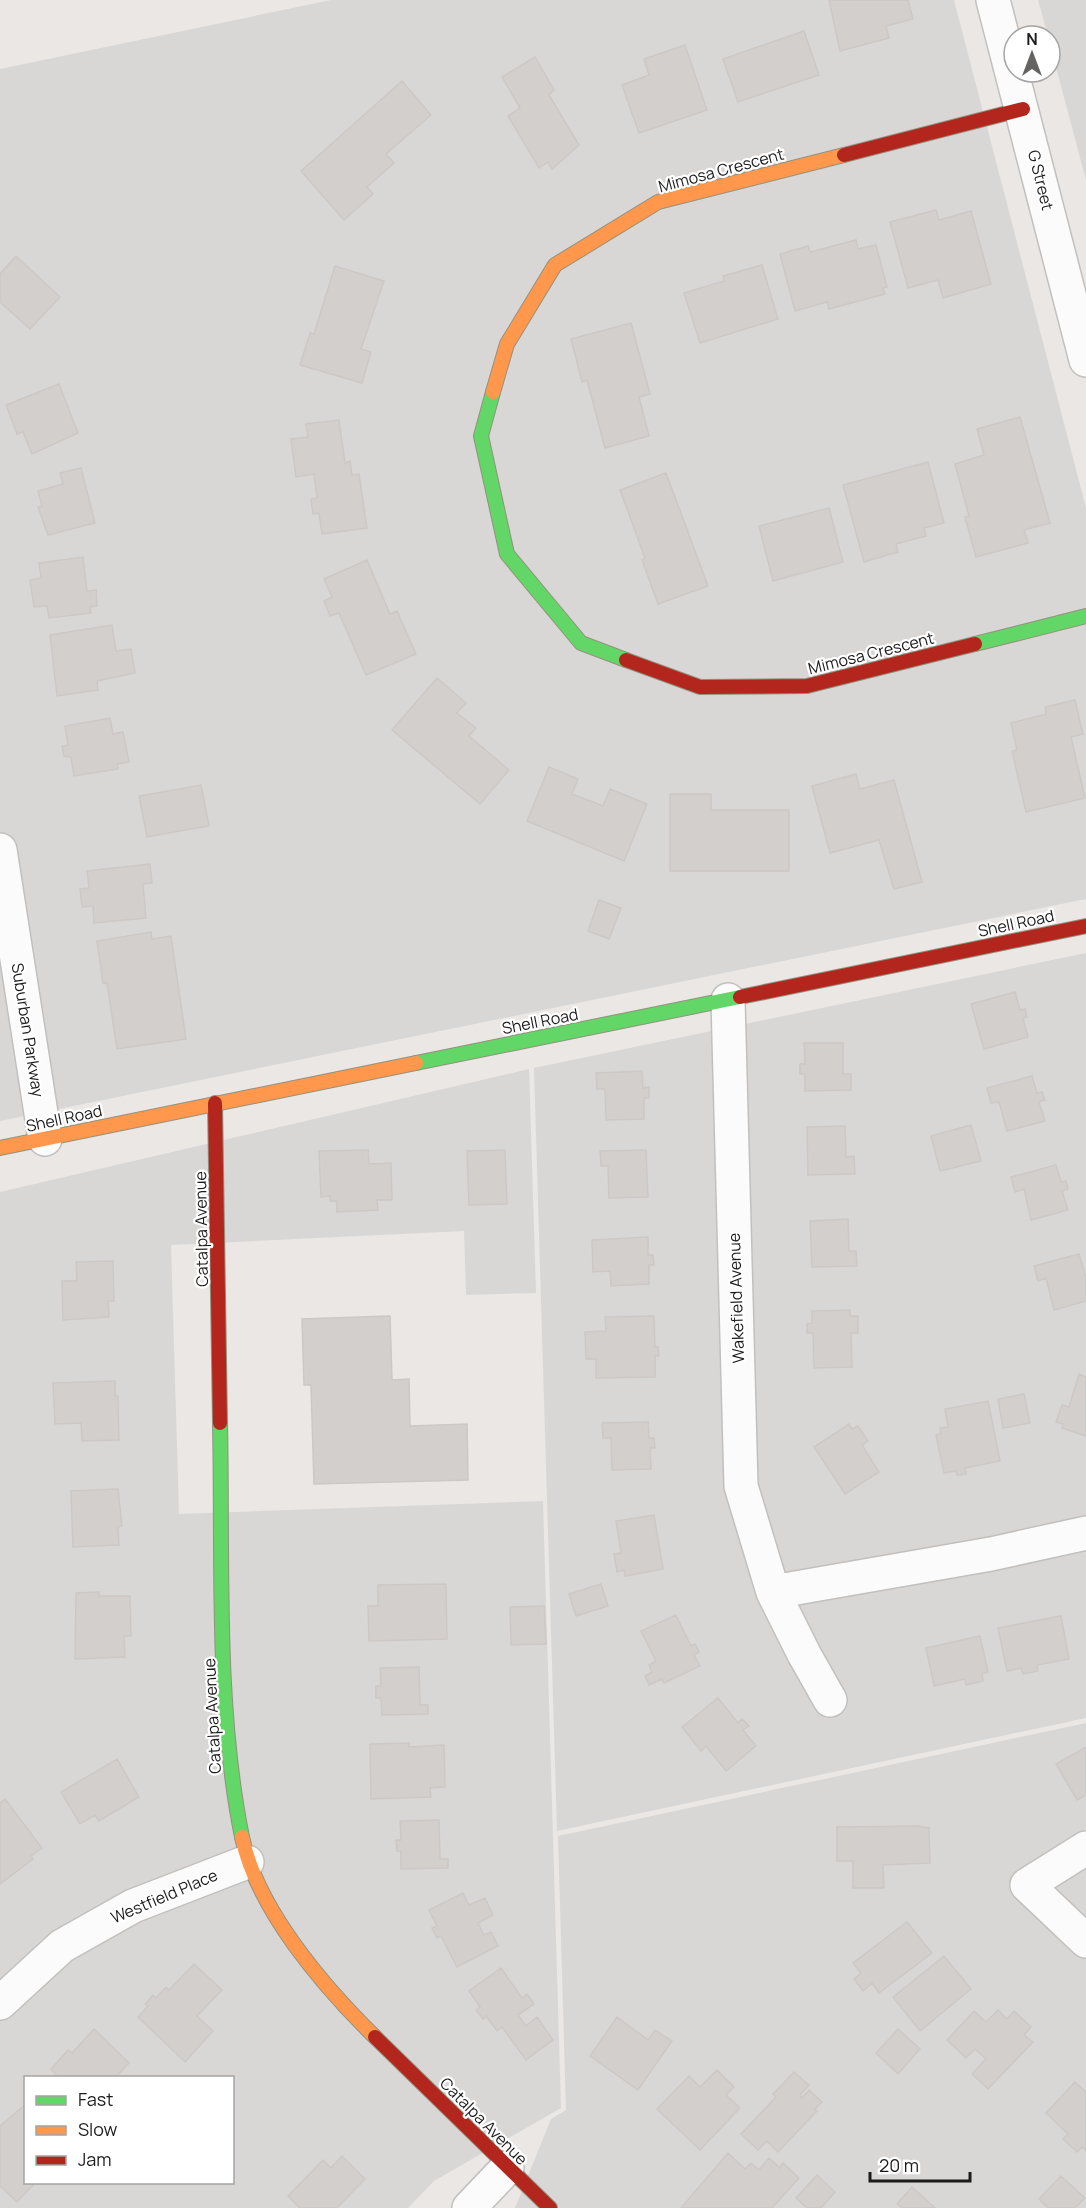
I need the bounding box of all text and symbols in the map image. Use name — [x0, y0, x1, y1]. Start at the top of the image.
north arrow — [1002, 24, 1062, 84]
text: N — [1026, 28, 1038, 50]
street label: Mimosa Crescent — [656, 143, 786, 197]
street label: G Street — [1023, 148, 1059, 212]
street label: Mimosa Crescent — [806, 627, 936, 679]
street label: Shell Road — [976, 904, 1056, 942]
street label: Suburban Parkway — [7, 961, 50, 1099]
street label: Shell Road — [500, 1003, 580, 1039]
street label: Shell Road — [24, 1099, 104, 1137]
street label: Catalpa Avenue — [189, 1171, 213, 1287]
street label: Wakefield Avenue — [723, 1232, 749, 1364]
street label: Catalpa Avenue — [198, 1658, 226, 1774]
street label: Westfield Place — [107, 1864, 221, 1928]
street label: Catalpa Avenue — [435, 2072, 533, 2170]
legend — [24, 2076, 234, 2184]
text: Fast — [78, 2087, 113, 2111]
text: Slow — [78, 2117, 118, 2141]
scale bar — [870, 2145, 970, 2183]
text: Jam — [78, 2147, 112, 2171]
text: 20 m — [879, 2153, 919, 2177]

